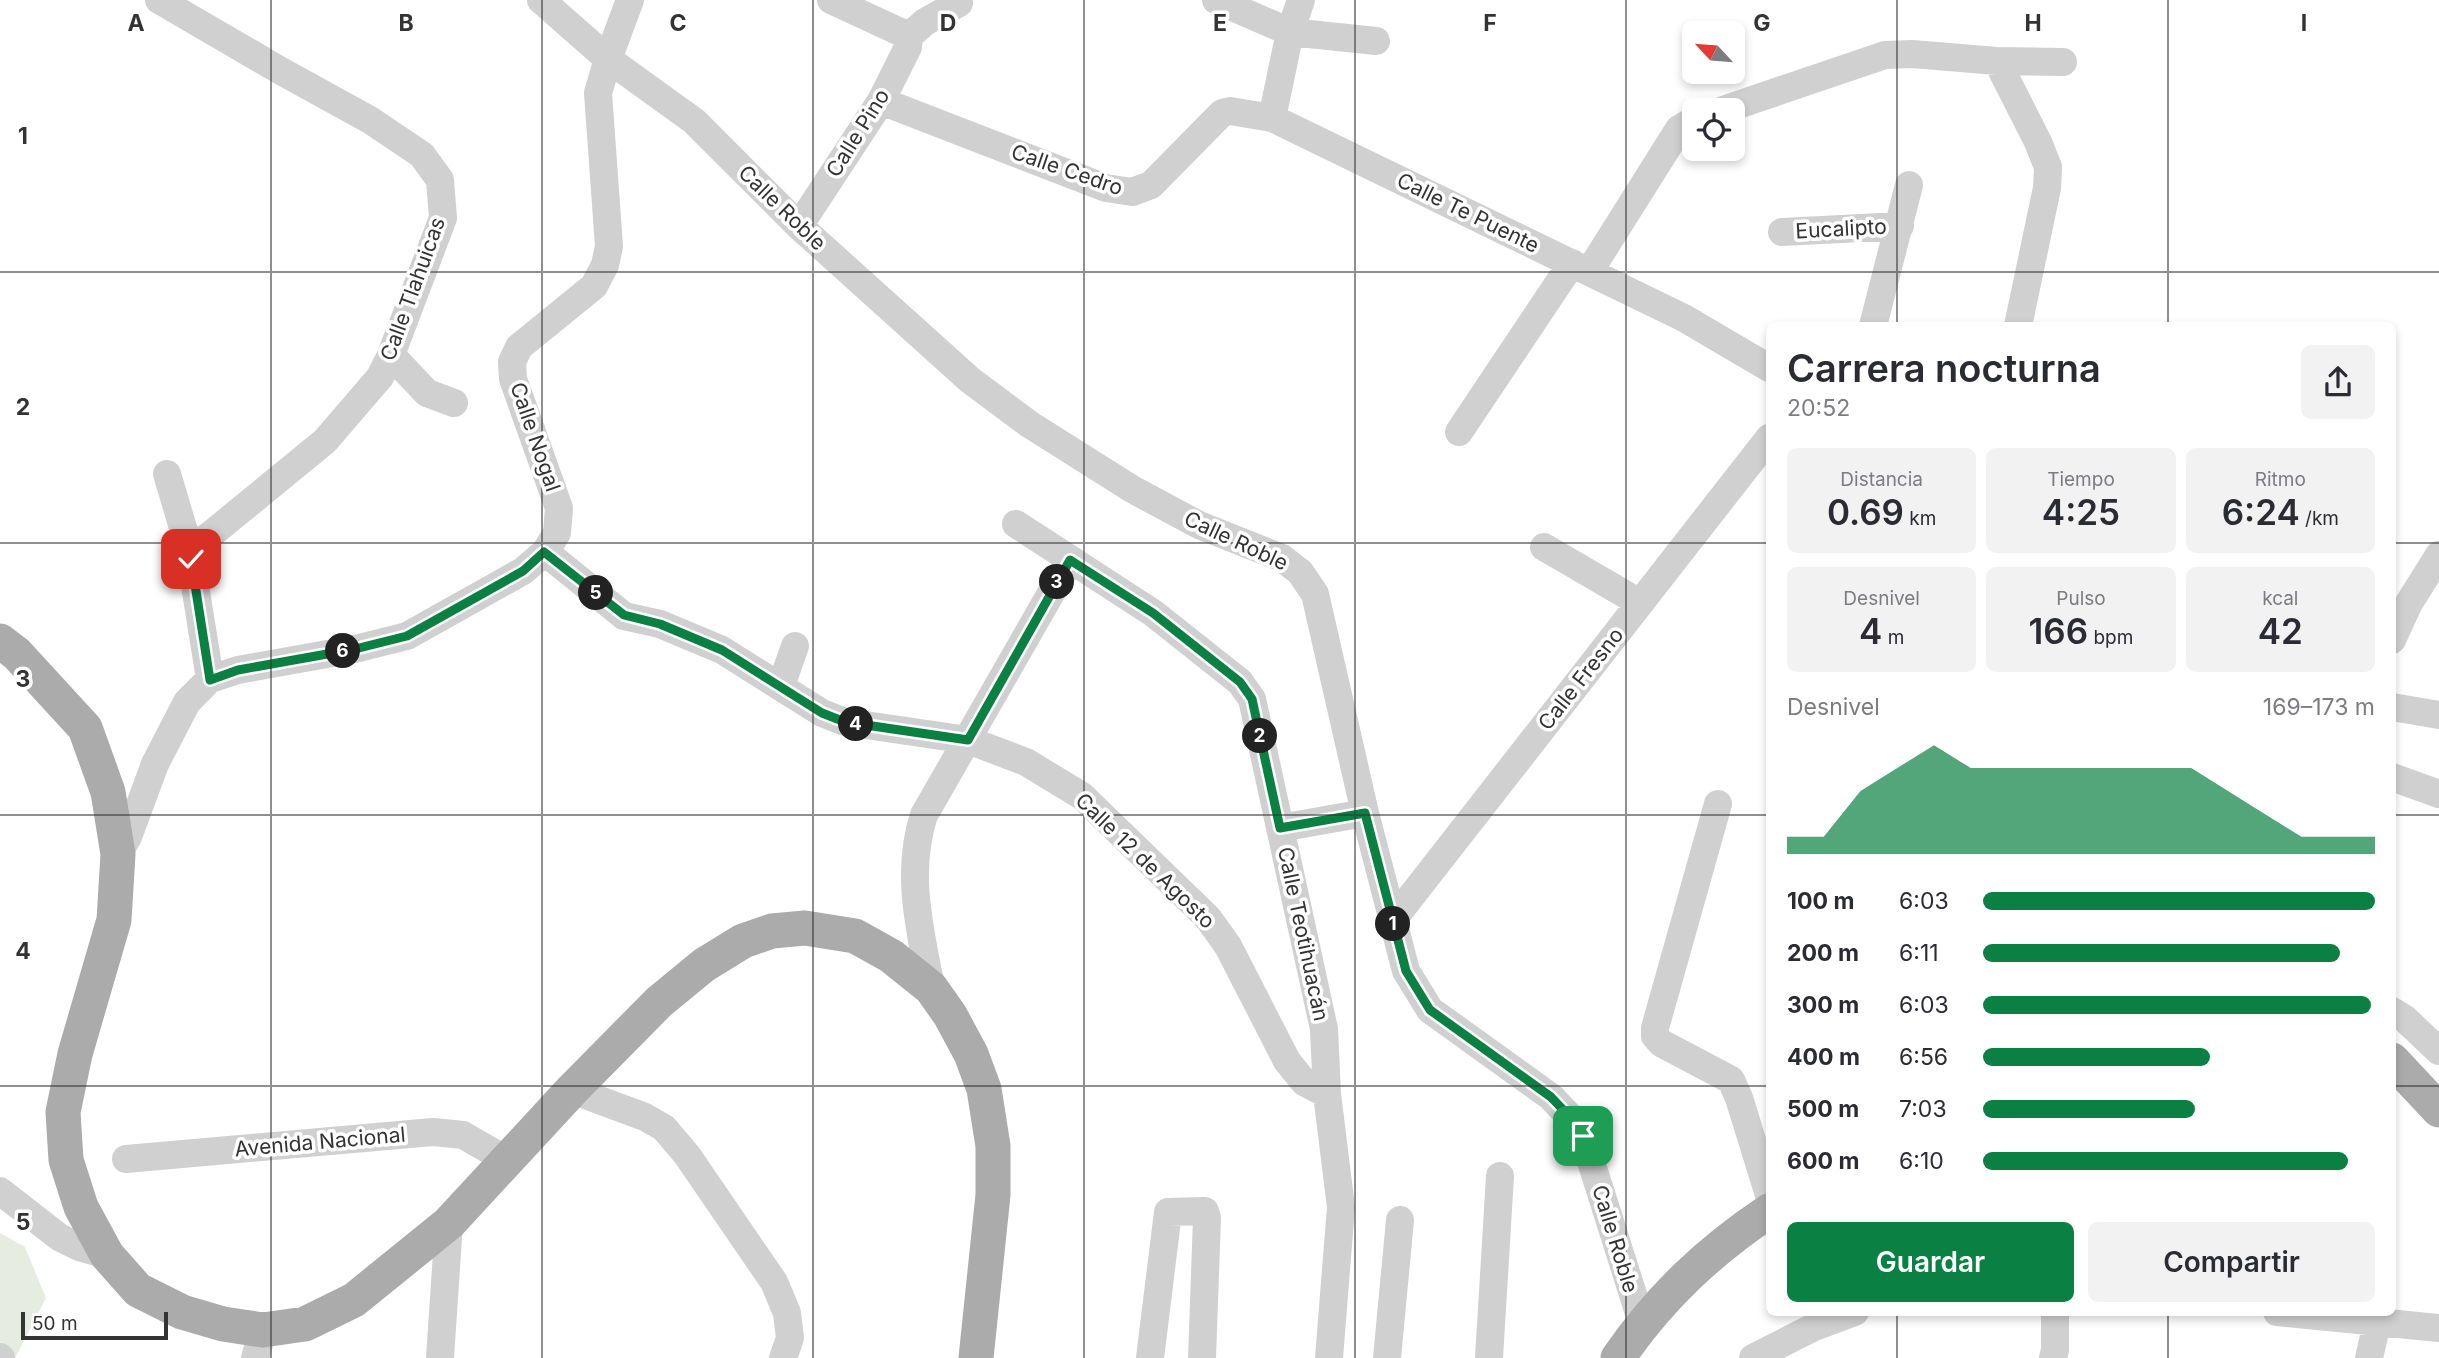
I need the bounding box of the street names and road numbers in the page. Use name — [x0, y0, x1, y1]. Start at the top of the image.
street label: Calle Pino — [821, 84, 894, 181]
street label: Calle Cedro — [1008, 139, 1126, 200]
street label: Calle Roble — [734, 160, 831, 255]
street label: Calle Te Puente — [1393, 167, 1543, 258]
street label: Calle Tlahuicas — [375, 214, 450, 364]
street label: Eucalipto — [1795, 214, 1887, 243]
street label: Calle Nogal — [505, 379, 566, 495]
street label: Calle Roble — [1180, 506, 1292, 575]
street label: Calle Fresno — [1533, 622, 1628, 735]
street label: Calle 12 de Agosto — [1070, 788, 1220, 934]
street label: Calle Teotihuacán — [1273, 845, 1334, 1023]
street label: Avenida Nacional — [234, 1122, 406, 1161]
street label: Calle Roble — [1587, 1182, 1644, 1296]

